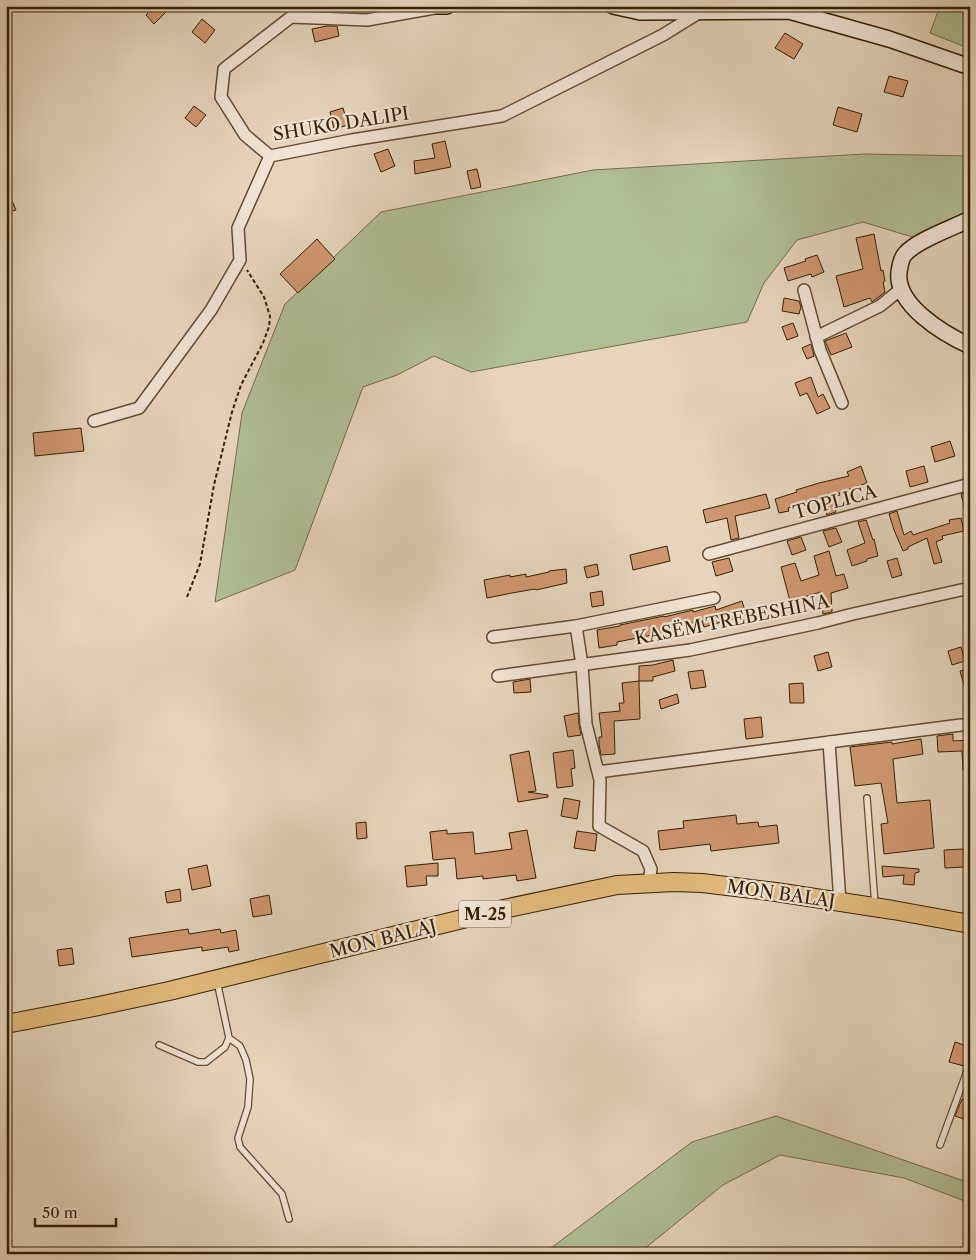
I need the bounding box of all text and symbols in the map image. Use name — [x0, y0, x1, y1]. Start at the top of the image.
street label: SHUKO DALIPI — [271, 102, 411, 146]
street label: TOPLICA — [791, 480, 880, 524]
street label: KASËM TREBESHINA — [632, 589, 832, 650]
street label: MON BALAJ — [725, 875, 837, 913]
road number: M-25 — [459, 901, 511, 928]
street label: MON BALAJ — [327, 915, 439, 963]
scale bar — [35, 1195, 116, 1227]
text: 50 m — [42, 1203, 78, 1222]

